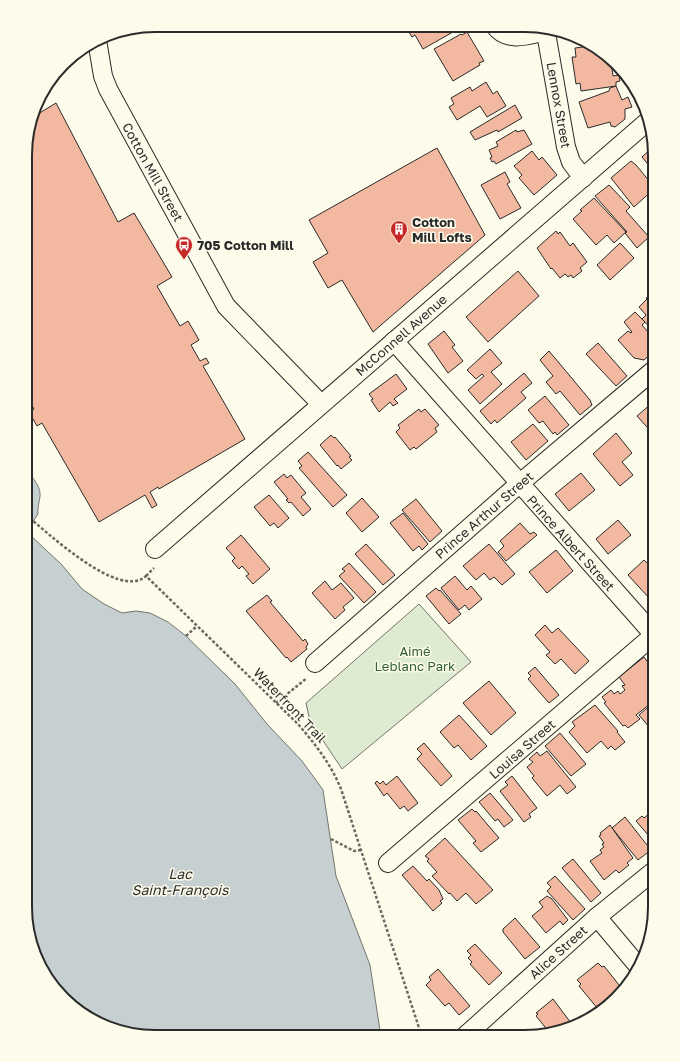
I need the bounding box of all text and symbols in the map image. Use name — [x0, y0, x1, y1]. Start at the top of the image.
street label: Lennox Street — [544, 61, 574, 149]
street label: Cotton Mill Street — [119, 120, 187, 224]
place label: Cotton Mill Lofts — [412, 214, 472, 245]
building icon: Cotton Mill Lofts — [389, 219, 409, 244]
bus stop icon: 705 Cotton Mill — [174, 235, 194, 260]
place label: 705 Cotton Mill — [197, 237, 294, 253]
street label: McConnell Avenue — [352, 291, 450, 379]
street label: Prince Arthur Street — [432, 468, 536, 562]
street label: Prince Albert Street — [524, 492, 618, 594]
park label: Aimé Leblanc Park — [375, 643, 456, 674]
street label: Waterfront Trail — [250, 664, 330, 746]
street label: Louisa Street — [486, 716, 558, 782]
water label: Lac Saint-François — [131, 865, 229, 898]
street label: Alice Street — [526, 922, 590, 982]

